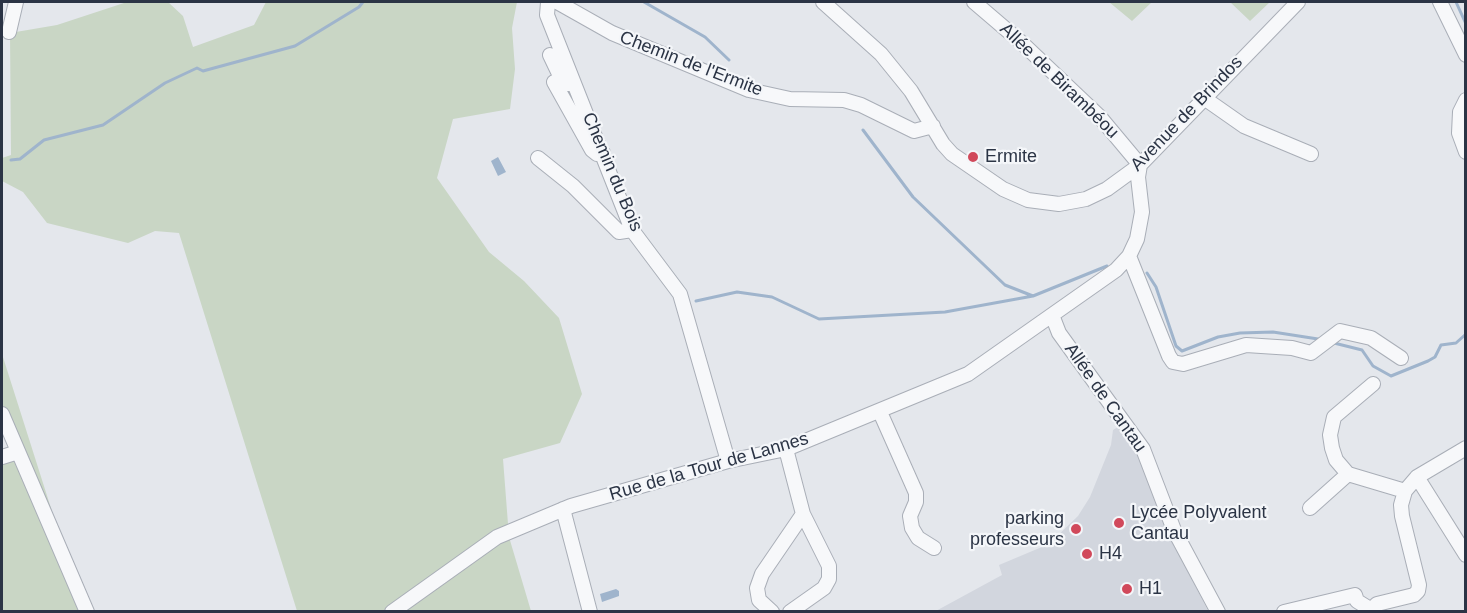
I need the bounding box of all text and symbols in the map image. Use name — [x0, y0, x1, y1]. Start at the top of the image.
street label: Allée de Birambéou — [995, 19, 1123, 143]
street label: Chemin de l'Ermite — [616, 27, 766, 101]
street label: Avenue de Brindos — [1127, 52, 1247, 176]
street label: Chemin du Bois — [577, 109, 647, 235]
place label: Ermite — [985, 146, 1037, 168]
marker: Ermite — [966, 150, 980, 164]
street label: Allée de Cantau — [1059, 339, 1151, 457]
street label: Rue de la Tour de Lannes — [607, 428, 811, 506]
place label: Lycée Polyvalent Cantau — [1131, 502, 1266, 544]
place label: parking professeurs — [970, 508, 1064, 550]
marker: Lycée Polyvalent Cantau — [1112, 516, 1126, 530]
marker: parking professeurs — [1069, 522, 1083, 536]
place label: H4 — [1099, 543, 1122, 565]
marker: H4 — [1080, 547, 1094, 561]
place label: H1 — [1139, 578, 1162, 600]
marker: H1 — [1120, 582, 1134, 596]

